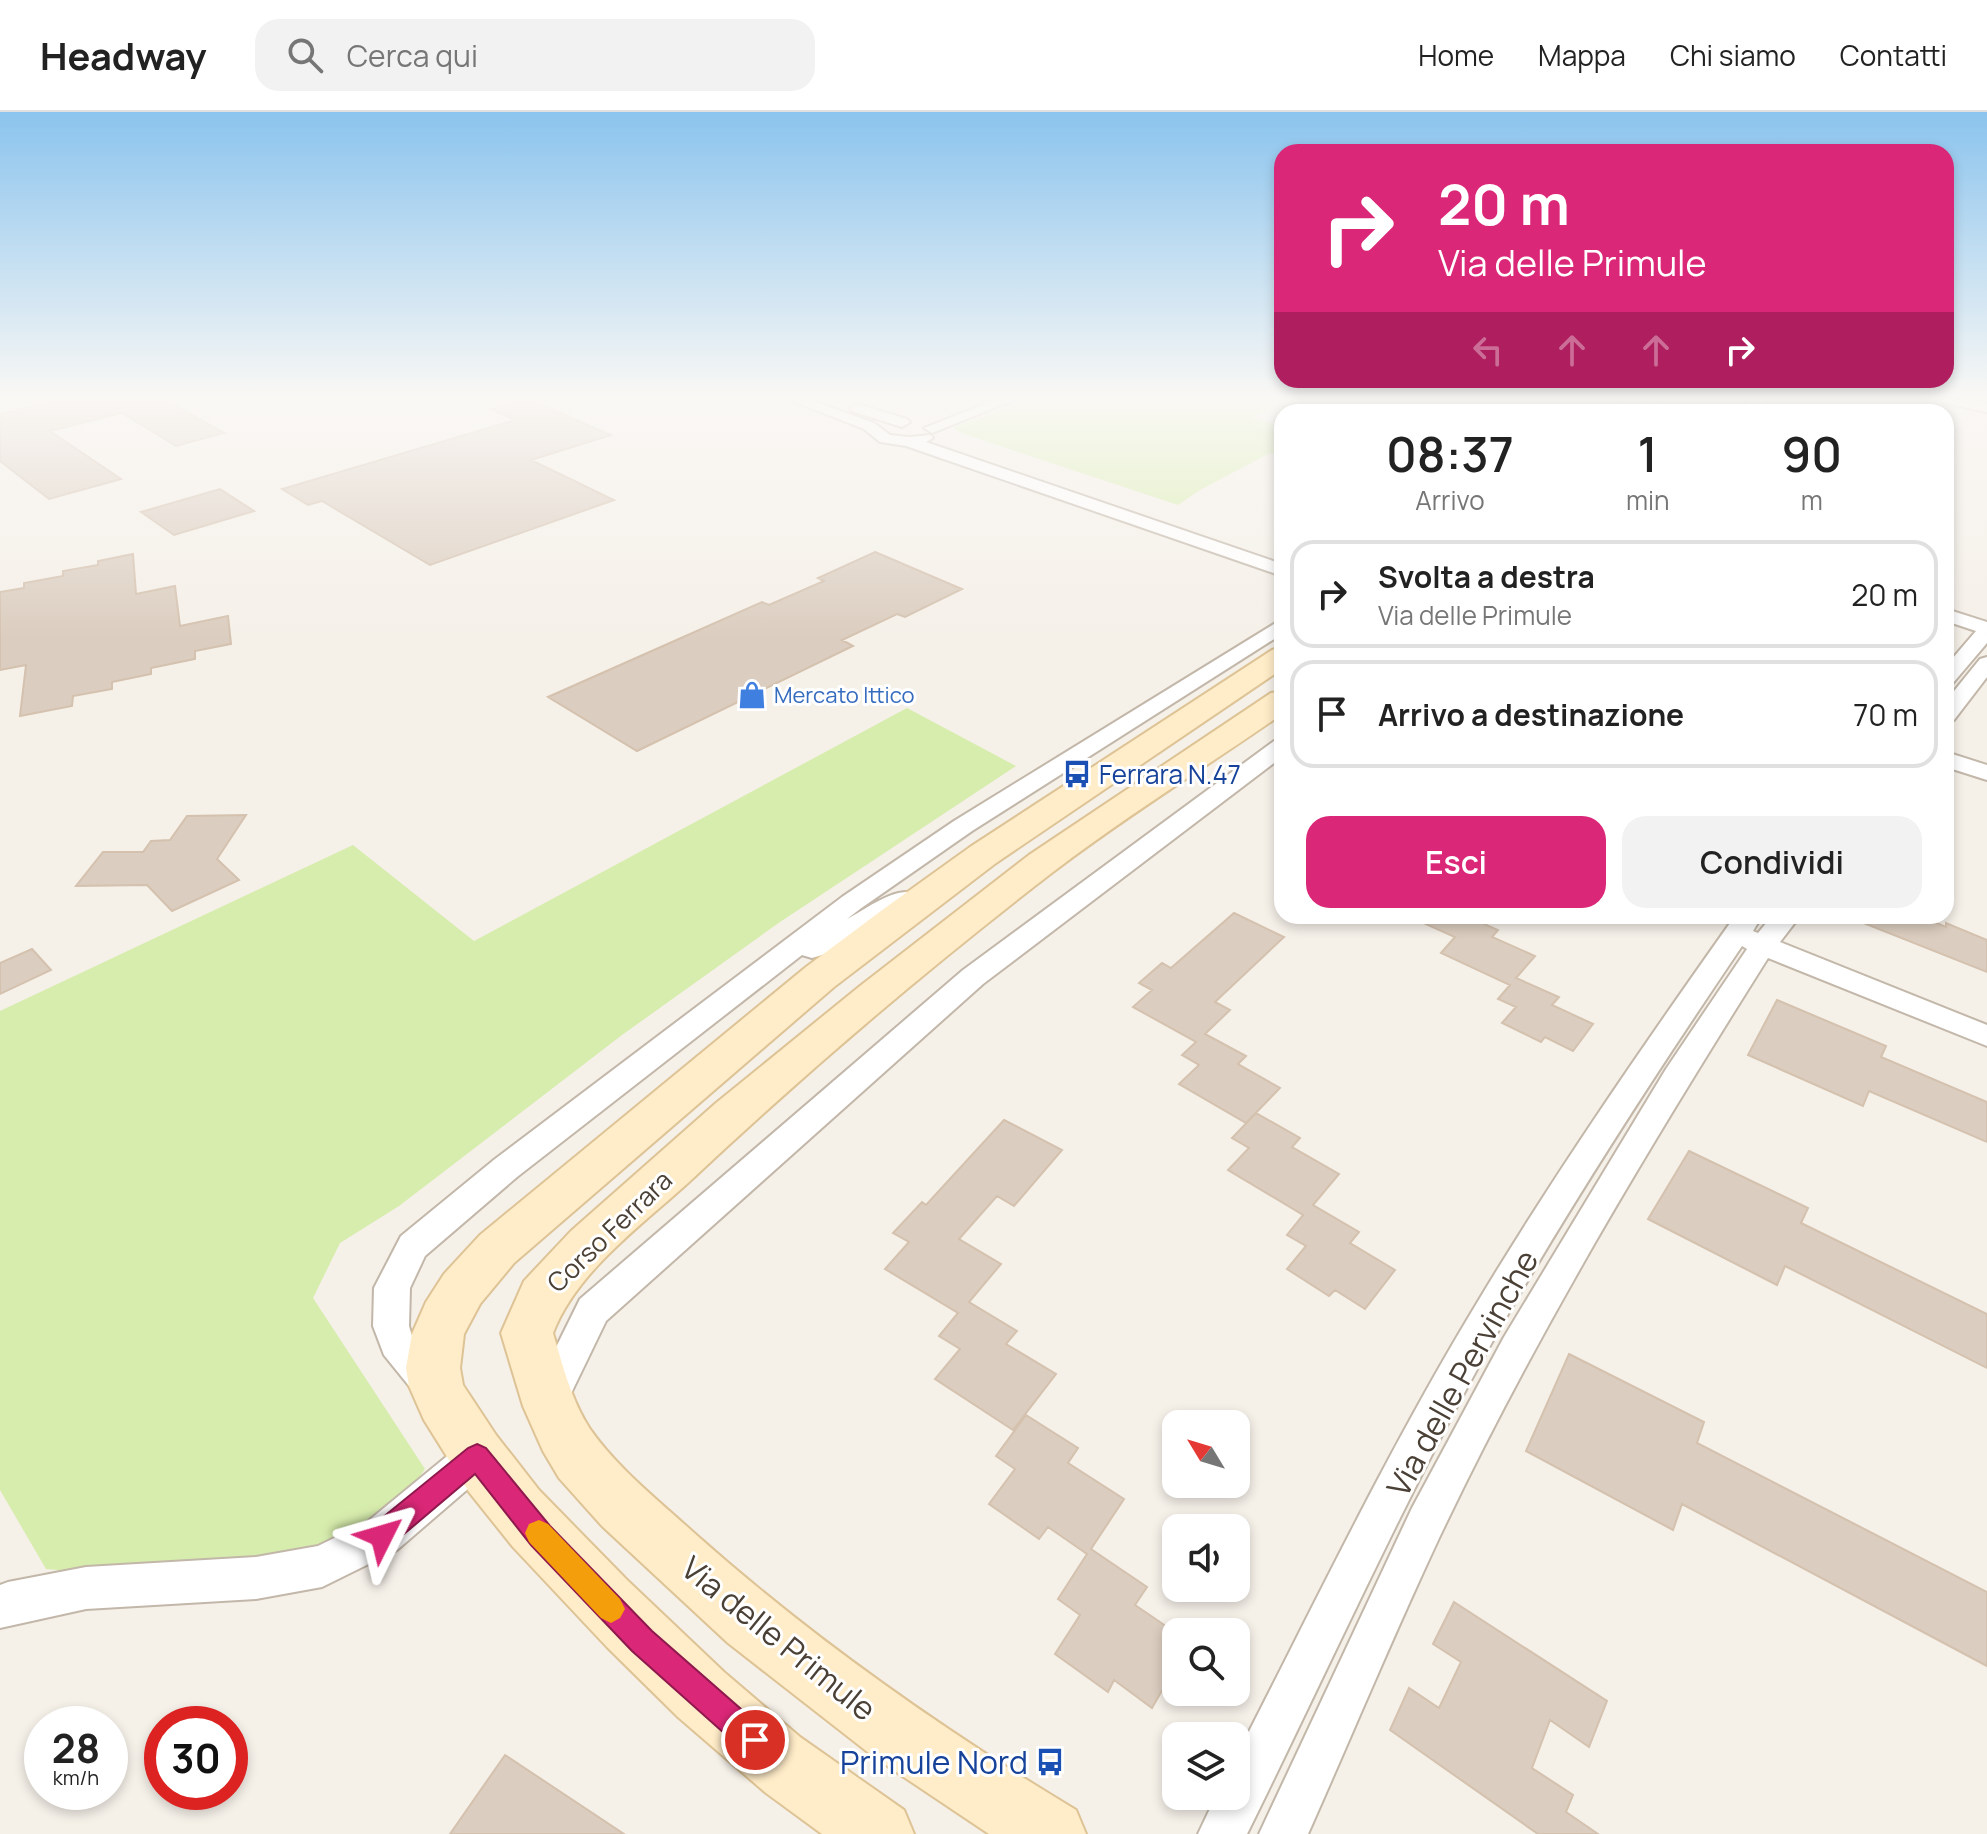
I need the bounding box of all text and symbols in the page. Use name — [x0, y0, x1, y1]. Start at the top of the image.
search box — [255, 19, 815, 91]
text: Headway — [40, 29, 207, 81]
icon: search — [283, 33, 327, 77]
text: Cerca qui — [347, 35, 478, 76]
text: Home — [1418, 36, 1494, 74]
text: Mappa — [1538, 36, 1626, 74]
text: Chi siamo — [1670, 36, 1796, 74]
text: Contatti — [1840, 36, 1947, 74]
text: 20 m — [1438, 165, 1570, 242]
icon: right — [1306, 176, 1410, 280]
text: Via delle Primule — [1438, 238, 1707, 287]
icon: left — [1466, 328, 1510, 372]
icon: ahead — [1550, 328, 1594, 372]
icon: ahead — [1634, 328, 1678, 372]
icon: right — [1718, 328, 1762, 372]
text: 08:37 — [1386, 421, 1514, 486]
text: 1 — [1638, 421, 1658, 486]
text: 90 — [1781, 421, 1842, 486]
text: Arrivo — [1415, 482, 1485, 518]
text: min — [1626, 482, 1669, 518]
text: m — [1801, 482, 1823, 518]
text: Svolta a destra — [1378, 556, 1595, 597]
icon: right — [1310, 572, 1354, 616]
text: 20 m — [1851, 574, 1918, 615]
text: Via delle Primule — [1378, 597, 1572, 633]
shop icon: Mercato Ittico — [737, 680, 767, 710]
place label: Mercato Ittico — [774, 680, 915, 710]
icon: arrive — [1310, 692, 1354, 736]
text: Arrivo a destinazione — [1378, 694, 1684, 735]
text: 70 m — [1853, 694, 1918, 735]
place label: Ferrara N.47 — [1099, 756, 1241, 792]
bus stop icon: Ferrara N.47 — [1062, 759, 1092, 789]
button: Esci — [1306, 816, 1606, 908]
button: Condividi — [1622, 816, 1922, 908]
street label: Corso Ferrara — [539, 1162, 679, 1300]
street label: Via delle Pervinche — [1376, 1242, 1548, 1504]
north arrow — [1162, 1410, 1250, 1498]
map controls — [1162, 1410, 1250, 1810]
position arrow — [340, 1494, 424, 1578]
button: sound — [1162, 1514, 1250, 1602]
street label: Via delle Primule — [672, 1546, 886, 1730]
button: search — [1162, 1618, 1250, 1706]
speed limit sign: 30 — [144, 1706, 248, 1810]
pin — [721, 1706, 789, 1774]
icon: arrive — [733, 1718, 777, 1762]
text: 28 — [52, 1720, 100, 1775]
button: layers — [1162, 1722, 1250, 1810]
place label: Primule Nord — [840, 1740, 1028, 1784]
bus stop icon: Primule Nord — [1035, 1747, 1065, 1777]
text: km/h — [53, 1764, 99, 1791]

